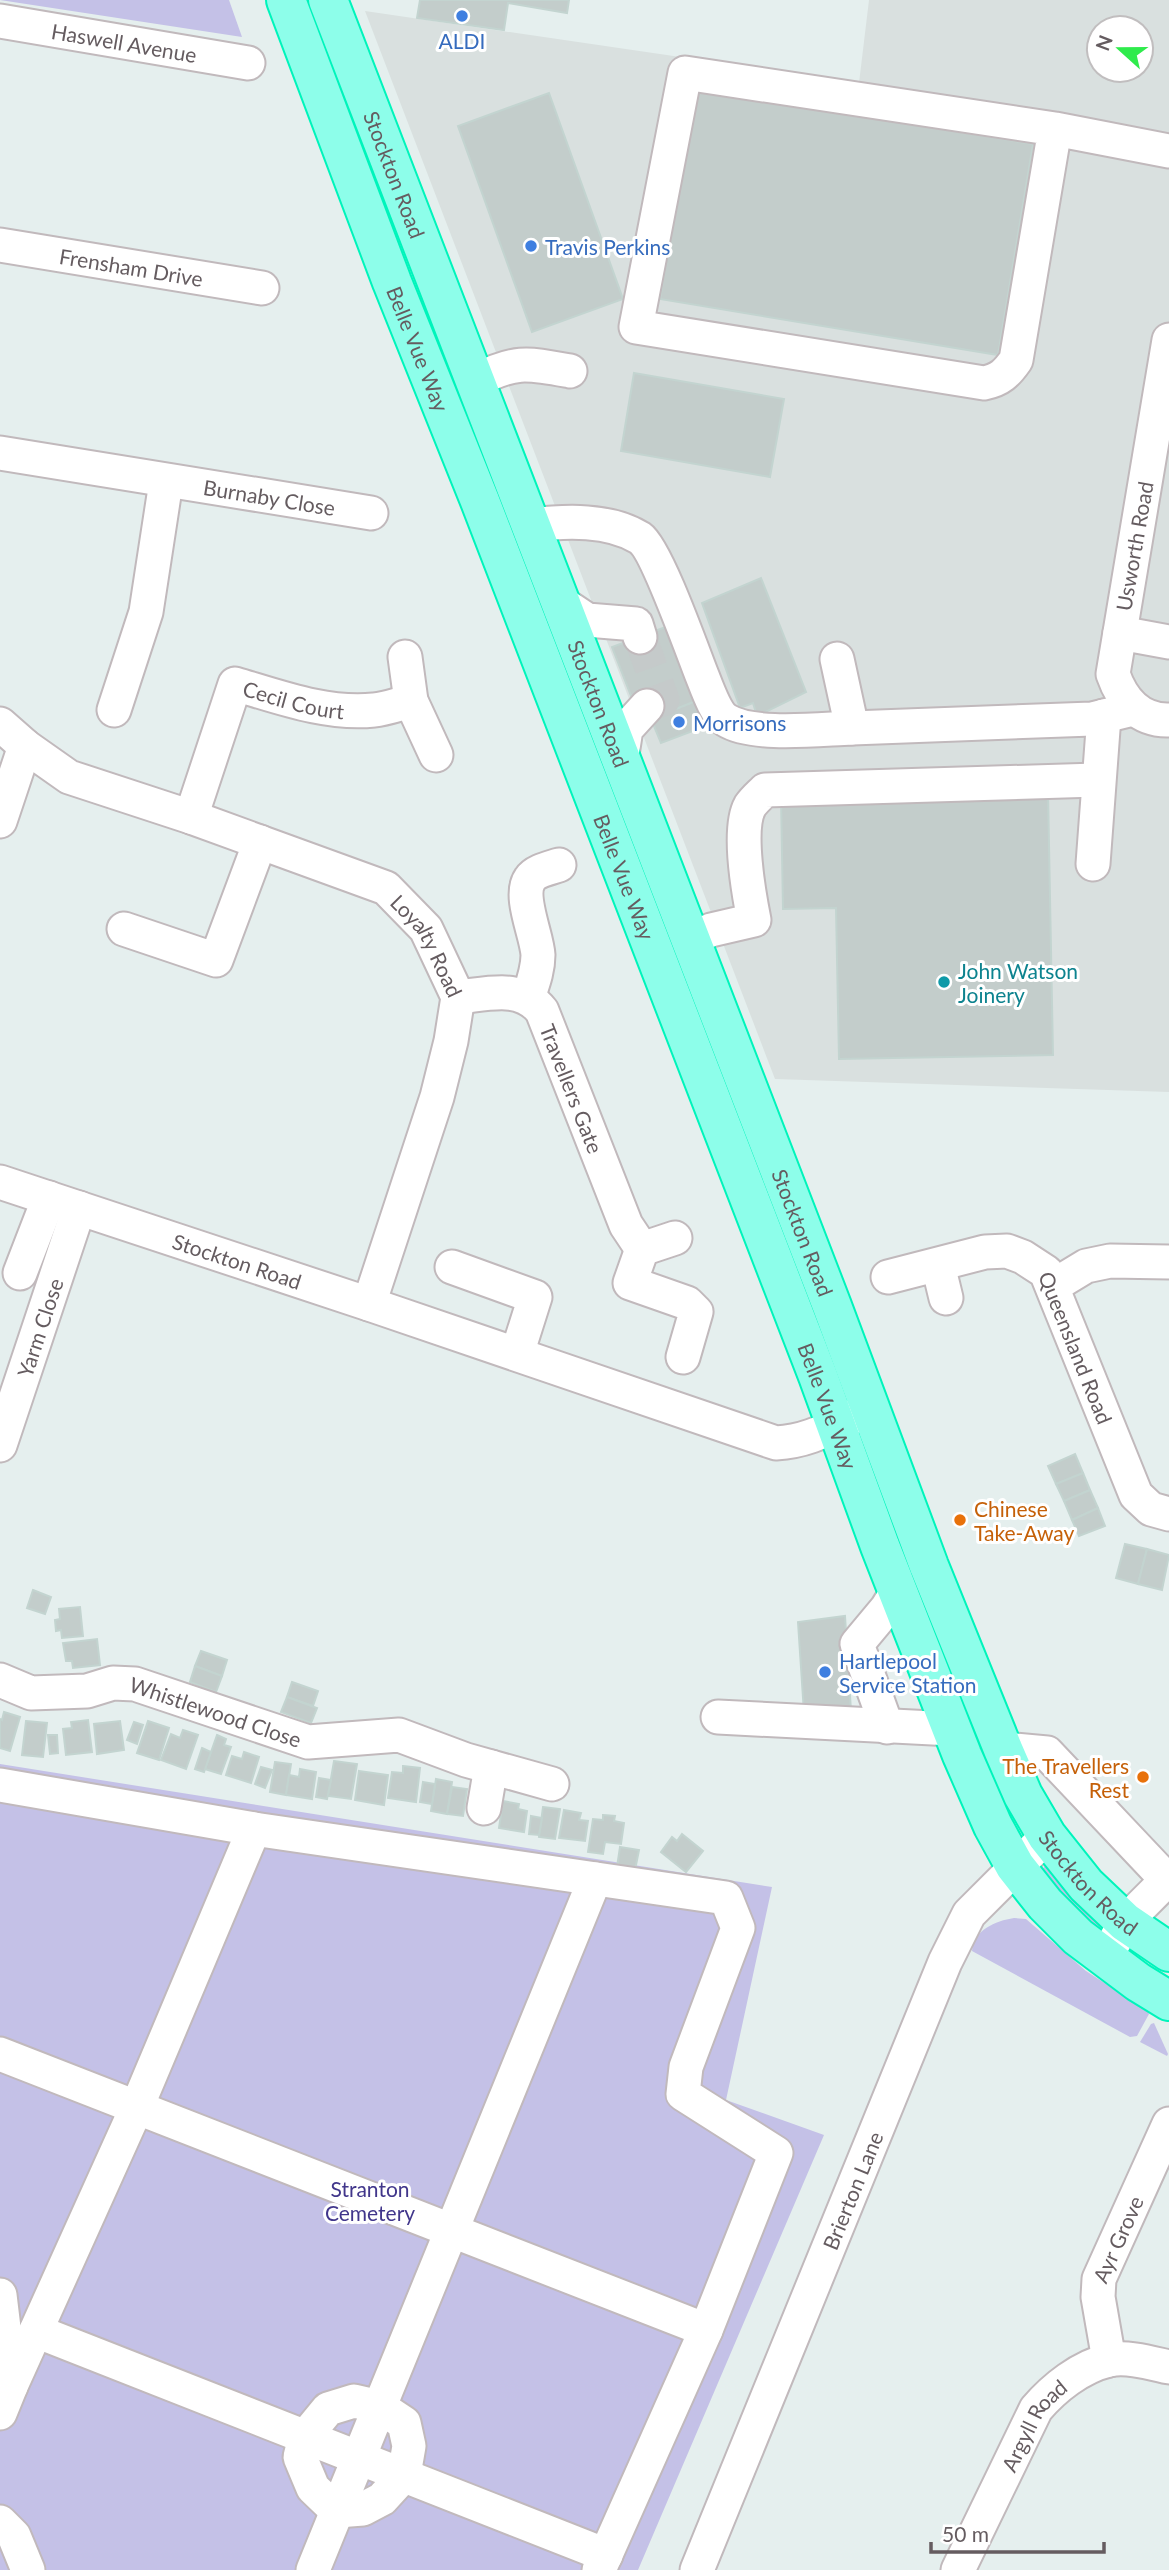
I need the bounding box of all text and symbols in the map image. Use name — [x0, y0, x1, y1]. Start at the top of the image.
marker: ALDI — [454, 8, 470, 24]
north arrow — [1085, 14, 1155, 84]
street label: Haswell Avenue — [50, 17, 199, 67]
place label: ALDI — [439, 28, 485, 53]
text: N — [1090, 32, 1117, 54]
street label: Stockton Road — [360, 107, 431, 242]
place label: Travis Perkins — [545, 234, 670, 259]
marker: Travis Perkins — [523, 238, 539, 254]
street label: Frensham Drive — [58, 242, 205, 291]
street label: Belle Vue Way — [382, 282, 455, 415]
street label: Burnaby Close — [202, 474, 337, 520]
street label: Usworth Road — [1110, 479, 1158, 613]
street label: Stockton Road — [564, 636, 635, 771]
street label: Cecil Court — [240, 675, 346, 723]
place label: Morrisons — [693, 710, 786, 735]
marker: Morrisons — [671, 714, 687, 730]
street label: Belle Vue Way — [590, 810, 661, 943]
street label: Loyalty Road — [386, 889, 469, 1001]
place label: John Watson Joinery — [958, 958, 1078, 1007]
marker: John Watson Joinery — [936, 974, 952, 990]
street label: Travellers Gate — [536, 1020, 609, 1157]
street label: Stockton Road — [768, 1165, 839, 1299]
street label: Stockton Road — [170, 1228, 305, 1293]
street label: Queensland Road — [1034, 1267, 1118, 1427]
street label: Yarm Close — [11, 1275, 67, 1380]
street label: Belle Vue Way — [794, 1339, 863, 1473]
place label: Chinese Take-Away — [974, 1496, 1075, 1545]
marker: Chinese Take-Away — [952, 1512, 968, 1528]
place label: Hartlepool Service Station — [839, 1648, 977, 1697]
marker: Hartlepool Service Station — [817, 1664, 833, 1680]
street label: Whistlewood Close — [127, 1671, 305, 1751]
place label: The Travellers Rest — [1002, 1753, 1129, 1802]
marker: The Travellers Rest — [1135, 1769, 1151, 1785]
street label: Stockton Road — [1034, 1825, 1143, 1940]
street label: Brierton Lane — [817, 2128, 887, 2253]
park label: Stranton Cemetery — [325, 2176, 415, 2225]
street label: Ayr Grove — [1087, 2192, 1148, 2286]
street label: Argyll Road — [995, 2373, 1071, 2475]
scale bar — [931, 2510, 1104, 2554]
text: 50 m — [942, 2521, 989, 2546]

